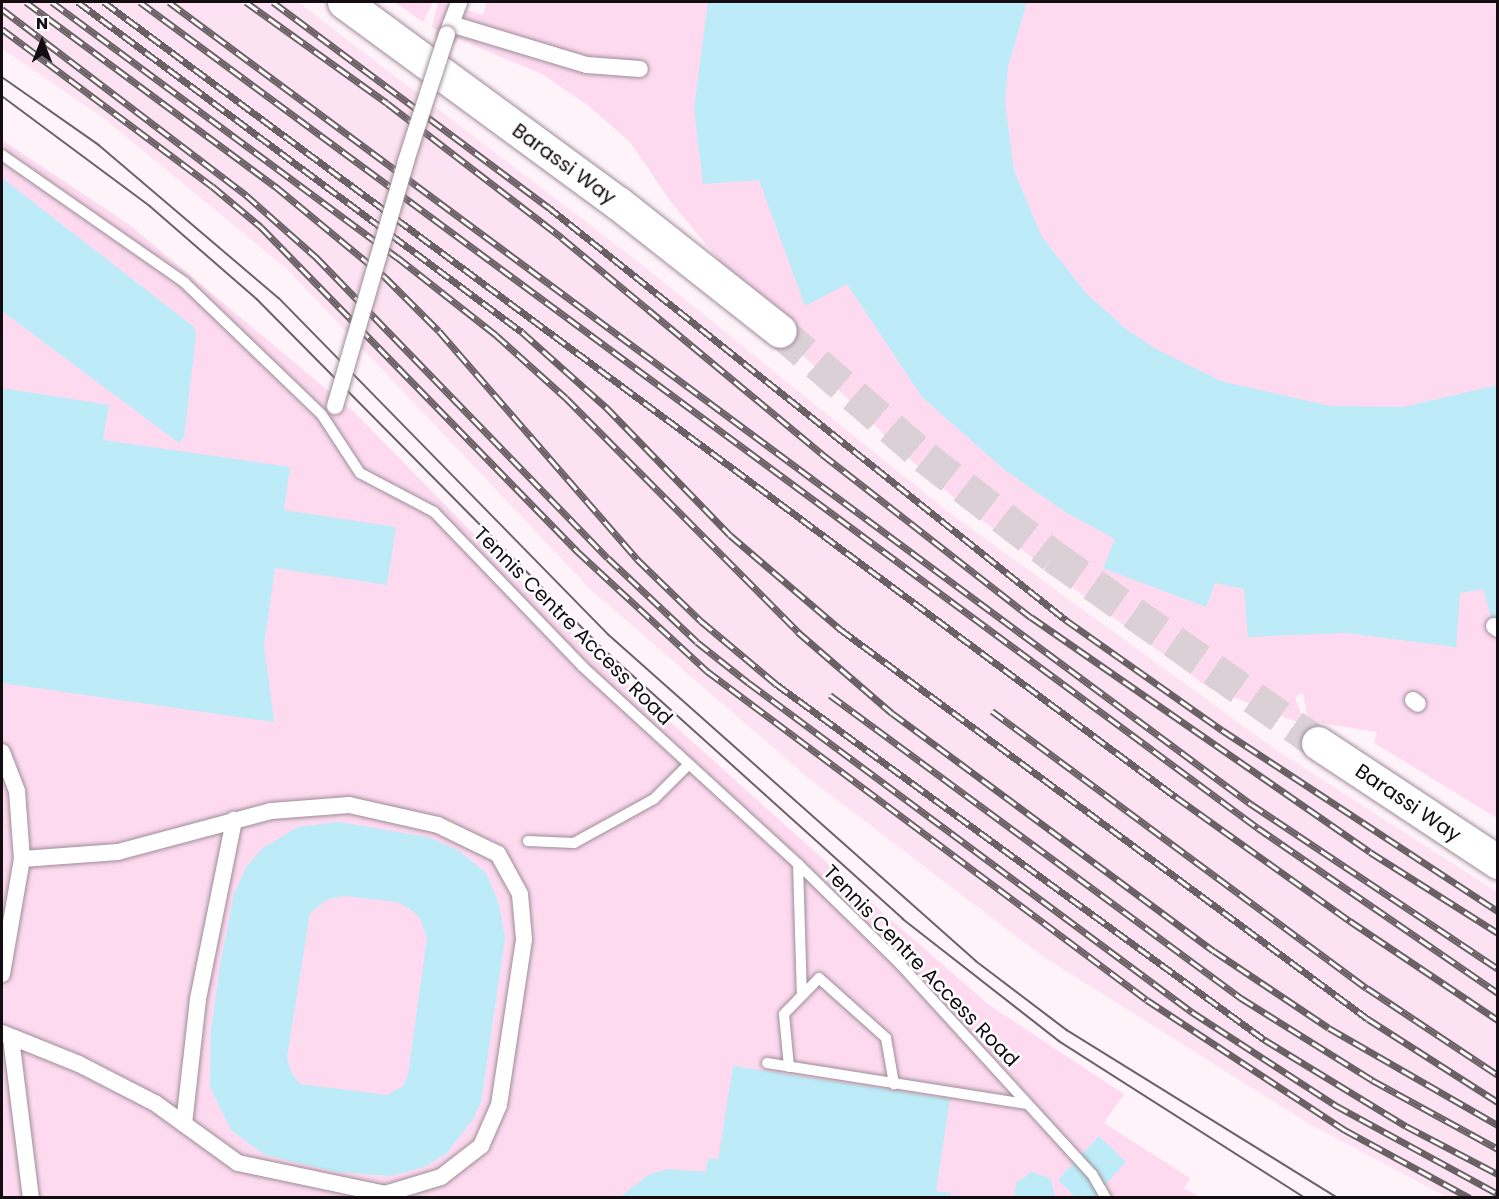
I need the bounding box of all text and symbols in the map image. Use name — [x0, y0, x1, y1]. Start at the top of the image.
north arrow — [12, 12, 72, 72]
text: N — [36, 12, 48, 35]
street label: Barassi Way — [508, 118, 620, 210]
street label: Tennis Centre Access Road — [469, 522, 677, 730]
street label: Barassi Way — [1351, 759, 1465, 847]
street label: Tennis Centre Access Road — [818, 860, 1024, 1072]

